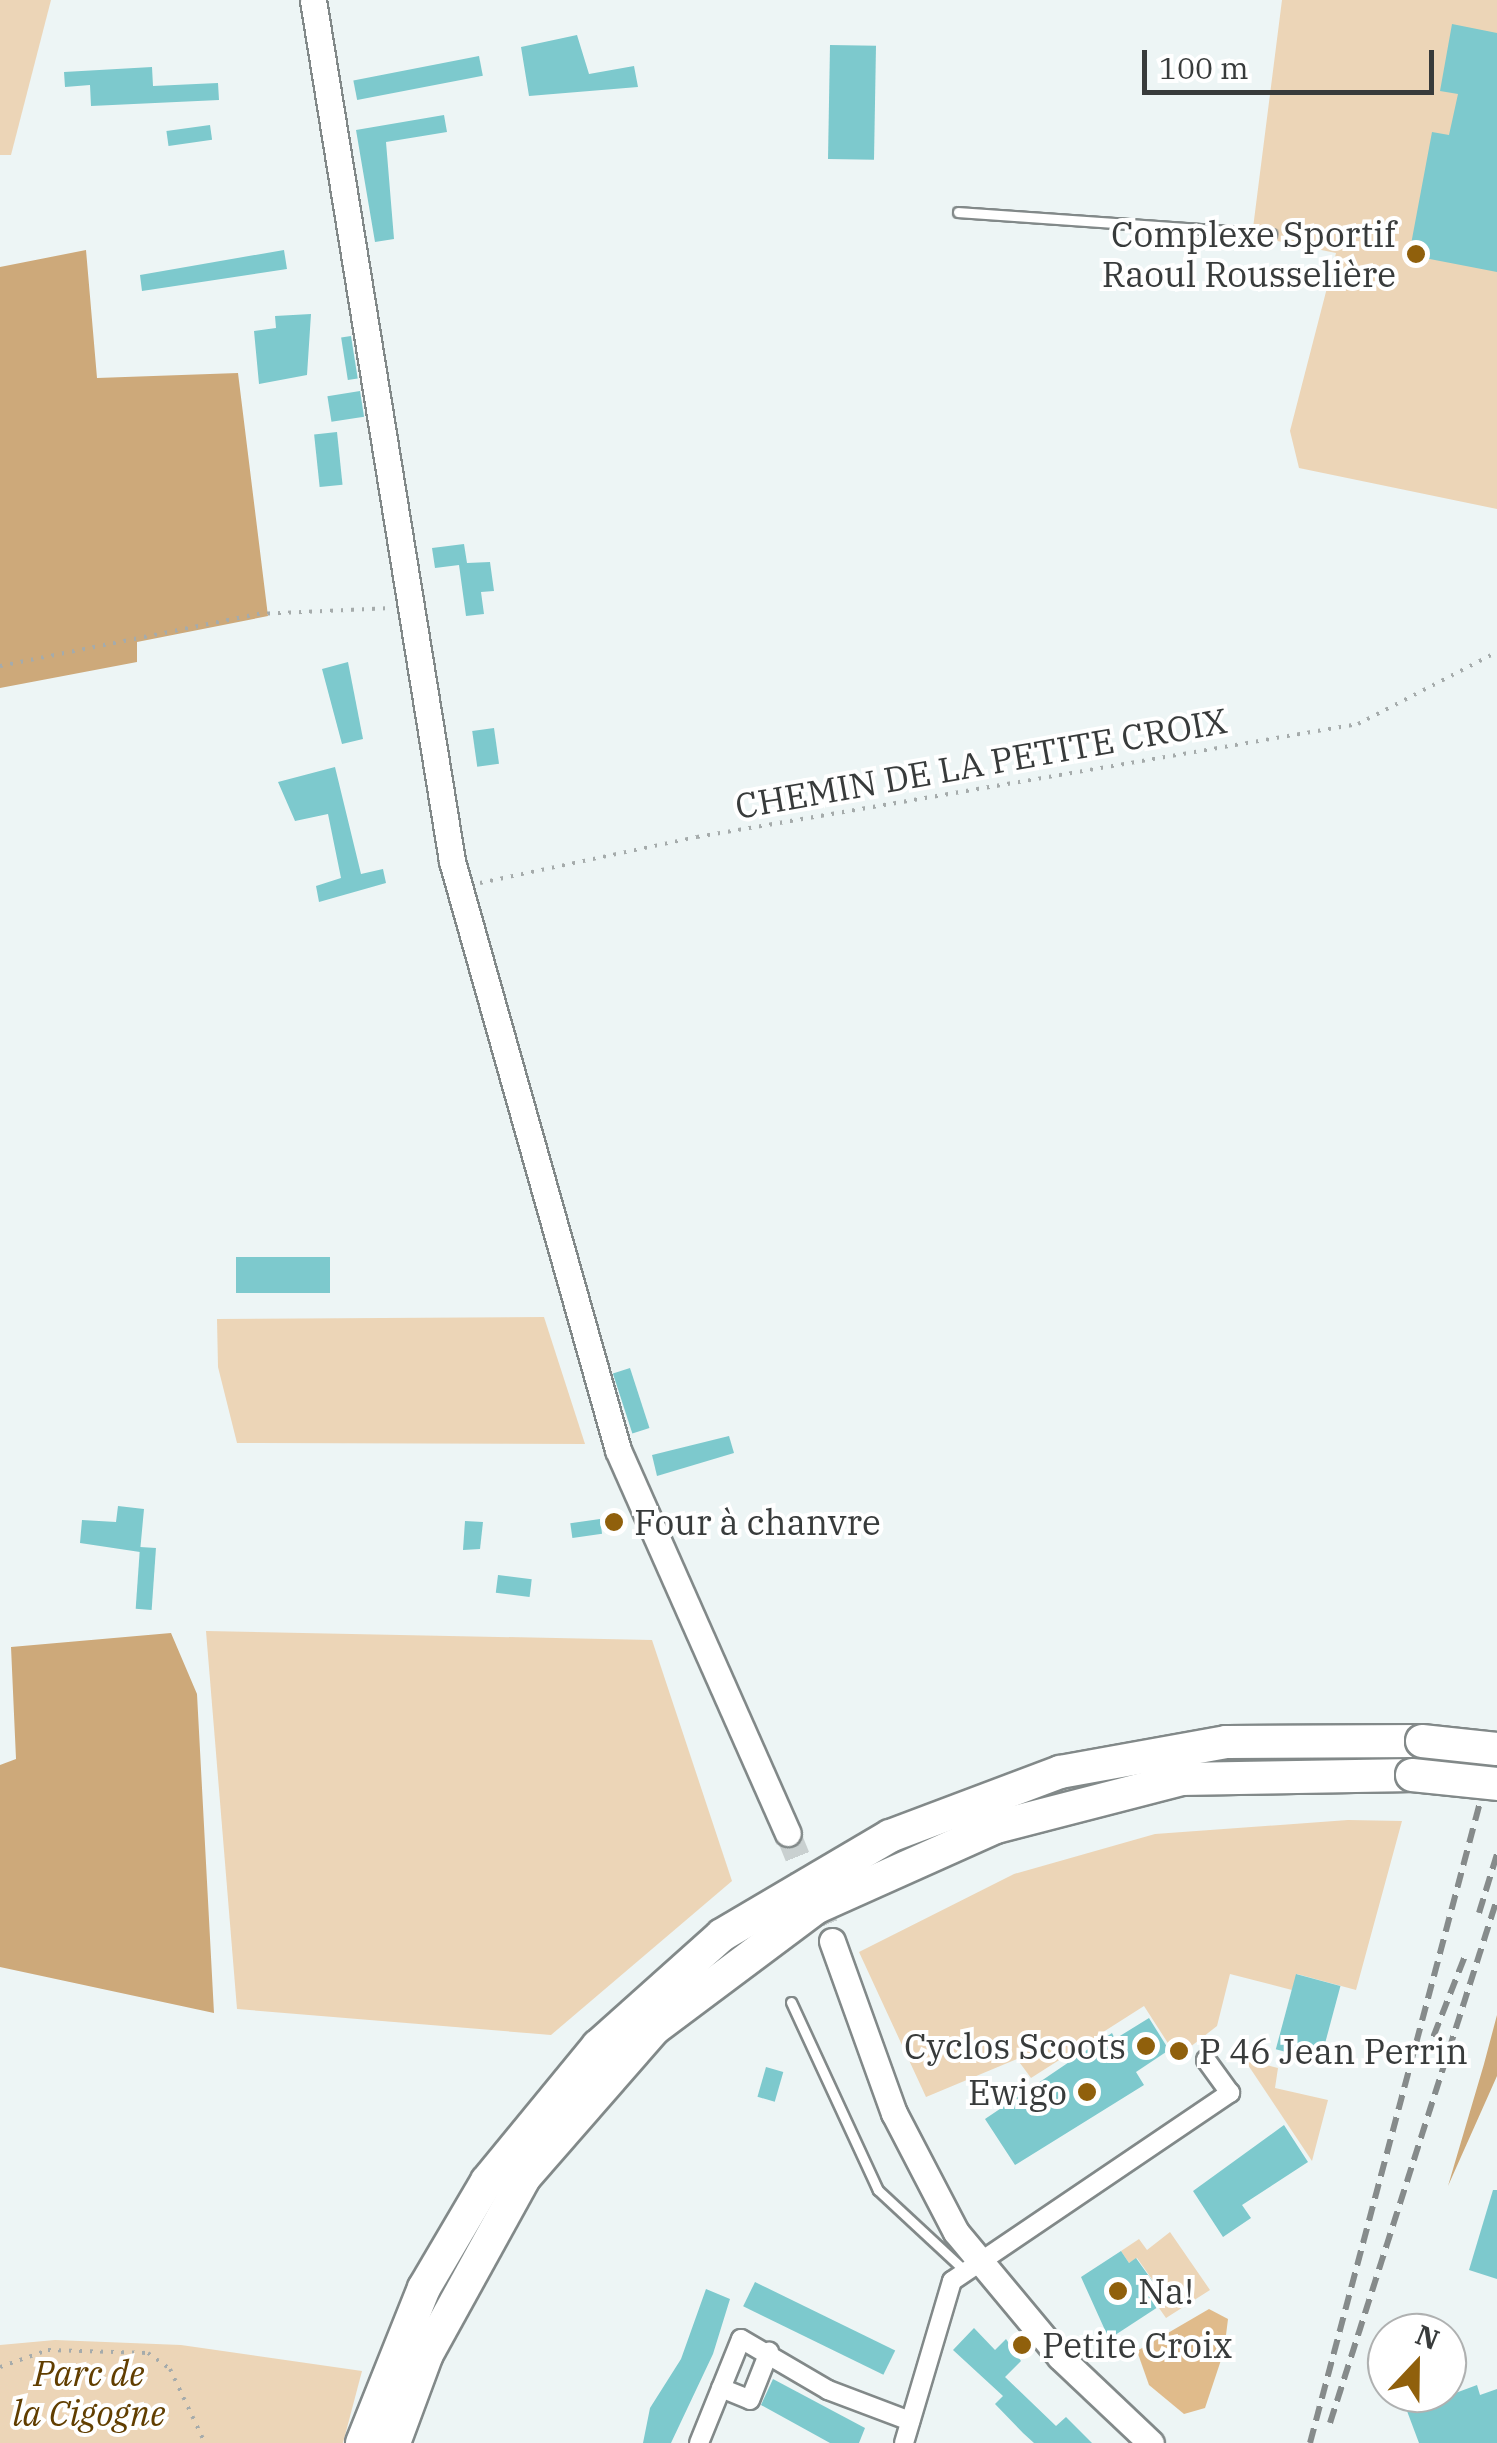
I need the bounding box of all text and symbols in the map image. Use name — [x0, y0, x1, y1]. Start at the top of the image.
scale bar — [1147, 30, 1440, 92]
text: 100 m — [1159, 48, 1249, 87]
place label: Complexe Sportif Raoul Rousselière — [1102, 213, 1396, 295]
marker: Complexe Sportif Raoul Rousselière — [1405, 243, 1427, 265]
street label: CHEMIN DE LA PETITE CROIX — [732, 699, 1230, 827]
place label: Four à chanvre — [634, 1501, 881, 1543]
marker: Four à chanvre — [603, 1511, 625, 1533]
place label: Cyclos Scoots — [904, 2025, 1126, 2067]
place label: P 46 Jean Perrin — [1199, 2030, 1468, 2072]
marker: Cyclos Scoots — [1135, 2035, 1157, 2057]
marker: P 46 Jean Perrin — [1168, 2040, 1190, 2062]
place label: Ewigo — [968, 2071, 1067, 2113]
marker: Ewigo — [1076, 2081, 1098, 2103]
place label: Na! — [1138, 2270, 1194, 2312]
marker: Na! — [1107, 2280, 1129, 2302]
north arrow — [1367, 2313, 1467, 2413]
text: N — [1410, 2315, 1445, 2358]
place label: Petite Croix — [1042, 2324, 1233, 2366]
marker: Petite Croix — [1011, 2334, 1033, 2356]
park label: Parc de la Cigogne — [13, 2352, 165, 2434]

